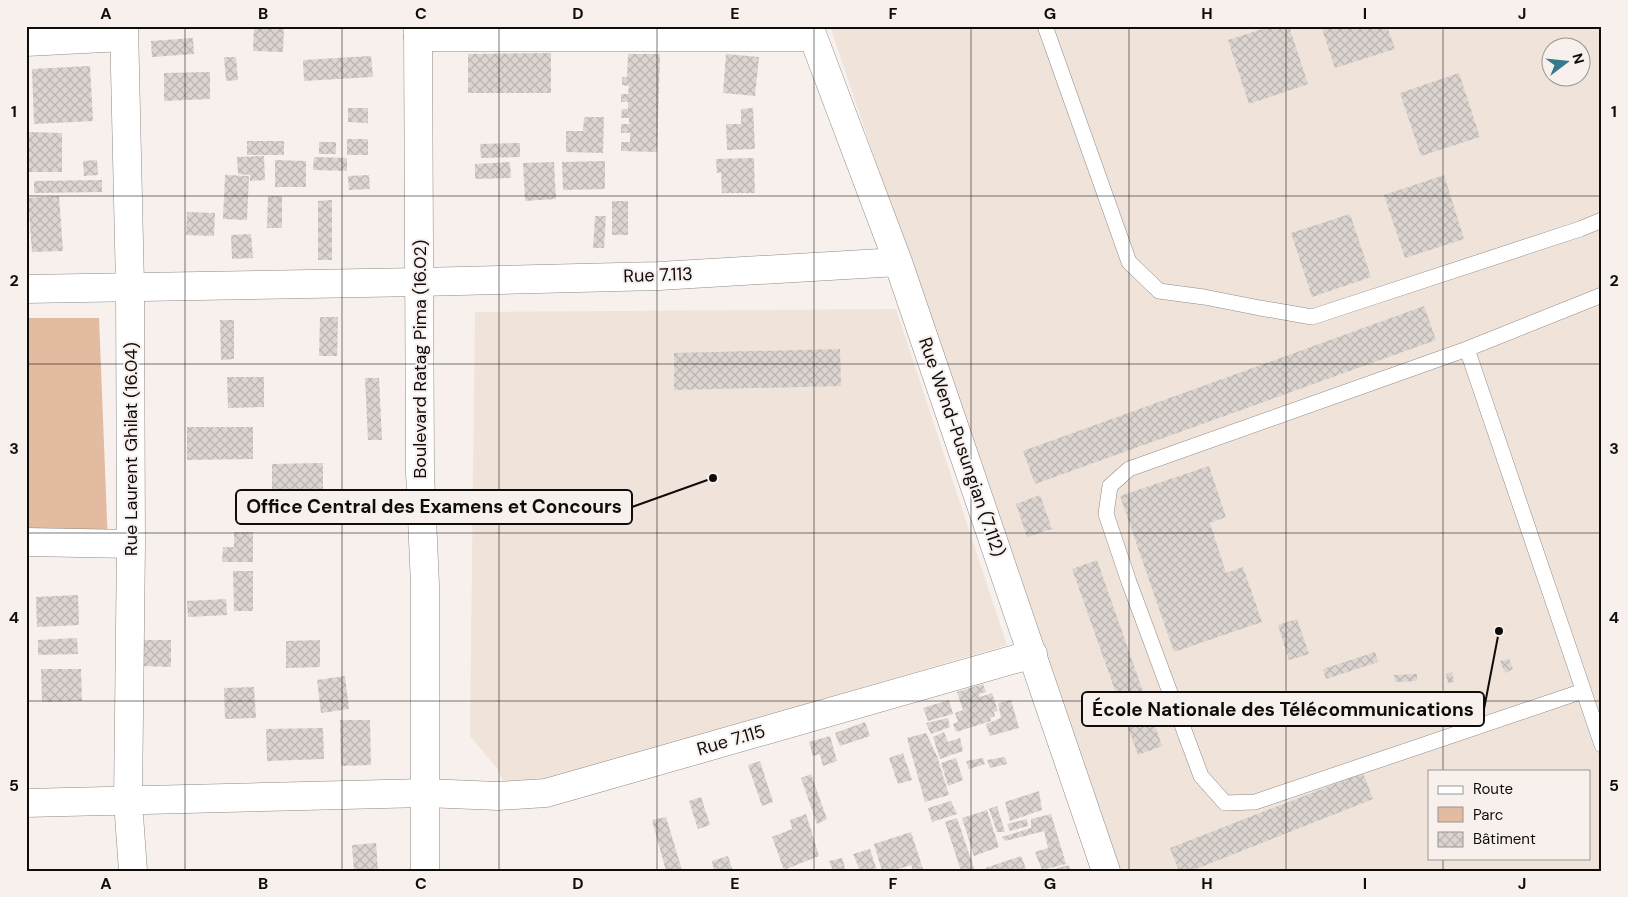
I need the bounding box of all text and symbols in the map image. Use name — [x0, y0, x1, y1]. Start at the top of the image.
text: A — [100, 3, 112, 24]
text: B — [258, 3, 268, 24]
text: C — [415, 3, 427, 24]
text: D — [572, 3, 584, 24]
text: E — [730, 3, 740, 24]
text: F — [889, 3, 898, 24]
text: G — [1044, 3, 1056, 24]
text: H — [1201, 3, 1213, 24]
text: I — [1363, 3, 1367, 24]
text: J — [1518, 3, 1526, 24]
north arrow — [1540, 38, 1590, 88]
text: N — [1568, 51, 1589, 66]
text: 1 — [11, 101, 17, 122]
text: 1 — [1611, 101, 1617, 122]
street label: Boulevard Ratag Pima (16.02) — [408, 240, 432, 478]
street label: Rue 7.113 — [623, 262, 693, 288]
text: 2 — [9, 270, 19, 291]
text: 2 — [1609, 270, 1619, 291]
street label: Rue Wend-Pusungian (7.112) — [913, 334, 1011, 560]
street label: Rue Laurent Ghilat (16.04) — [119, 342, 143, 556]
text: 3 — [9, 438, 19, 459]
text: 3 — [1609, 438, 1619, 459]
callout: Office Central des Examens et Concours — [236, 490, 632, 524]
text: Office Central des Examens et Concours — [246, 494, 622, 519]
text: 4 — [9, 607, 19, 628]
text: 4 — [1609, 607, 1619, 628]
callout: École Nationale des Télécommunications — [1082, 692, 1484, 726]
text: École Nationale des Télécommunications — [1092, 697, 1474, 722]
street label: Rue 7.115 — [694, 719, 768, 761]
legend — [1428, 770, 1590, 860]
text: 5 — [9, 775, 19, 796]
text: 5 — [1609, 775, 1619, 796]
text: Route — [1473, 779, 1513, 799]
text: Parc — [1473, 805, 1503, 825]
text: Bâtiment — [1473, 829, 1536, 849]
text: A — [100, 873, 112, 894]
text: B — [258, 873, 268, 894]
text: C — [415, 873, 427, 894]
text: D — [572, 873, 584, 894]
text: E — [730, 873, 740, 894]
text: F — [889, 873, 898, 894]
text: G — [1044, 873, 1056, 894]
text: H — [1201, 873, 1213, 894]
text: I — [1363, 873, 1367, 894]
text: J — [1518, 873, 1526, 894]

